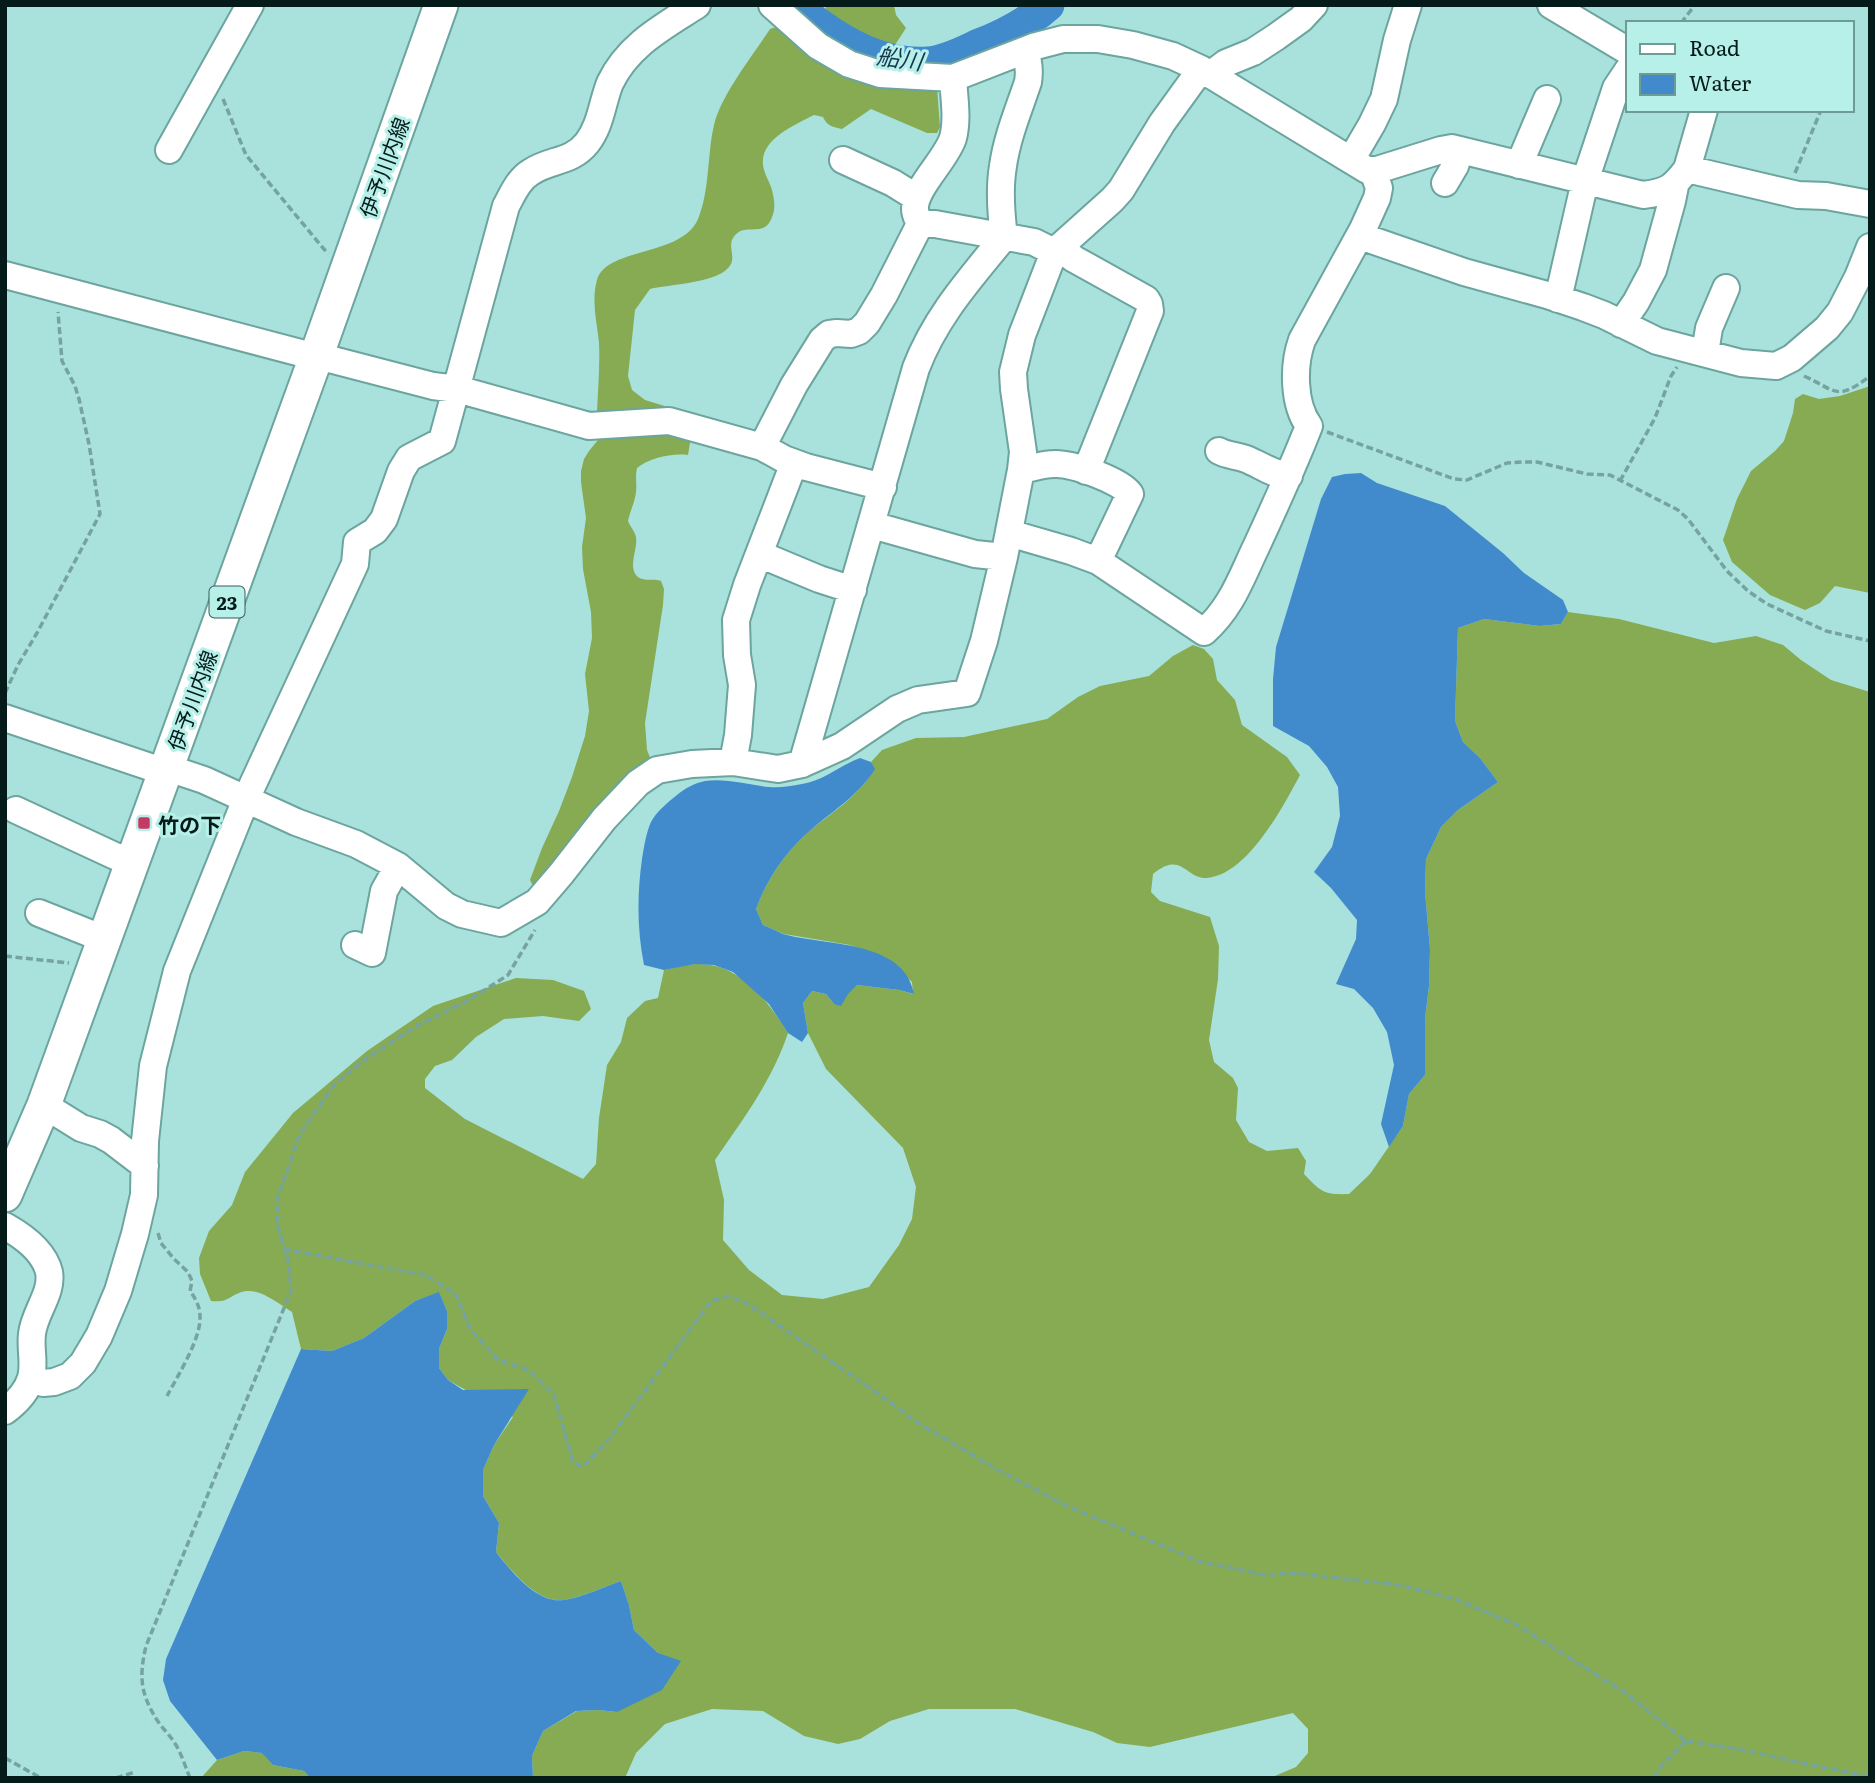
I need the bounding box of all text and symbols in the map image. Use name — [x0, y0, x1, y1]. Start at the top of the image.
legend — [1626, 21, 1854, 112]
text: Road — [1689, 31, 1740, 62]
water label: 船川 — [875, 37, 928, 77]
text: Water — [1689, 66, 1751, 97]
street label: 伊予川内線 — [350, 112, 416, 222]
road number: 23 — [210, 586, 244, 618]
street label: 伊予川内線 — [158, 645, 224, 755]
place label: 竹の下 — [158, 808, 221, 839]
marker: 竹の下 — [136, 815, 152, 831]

